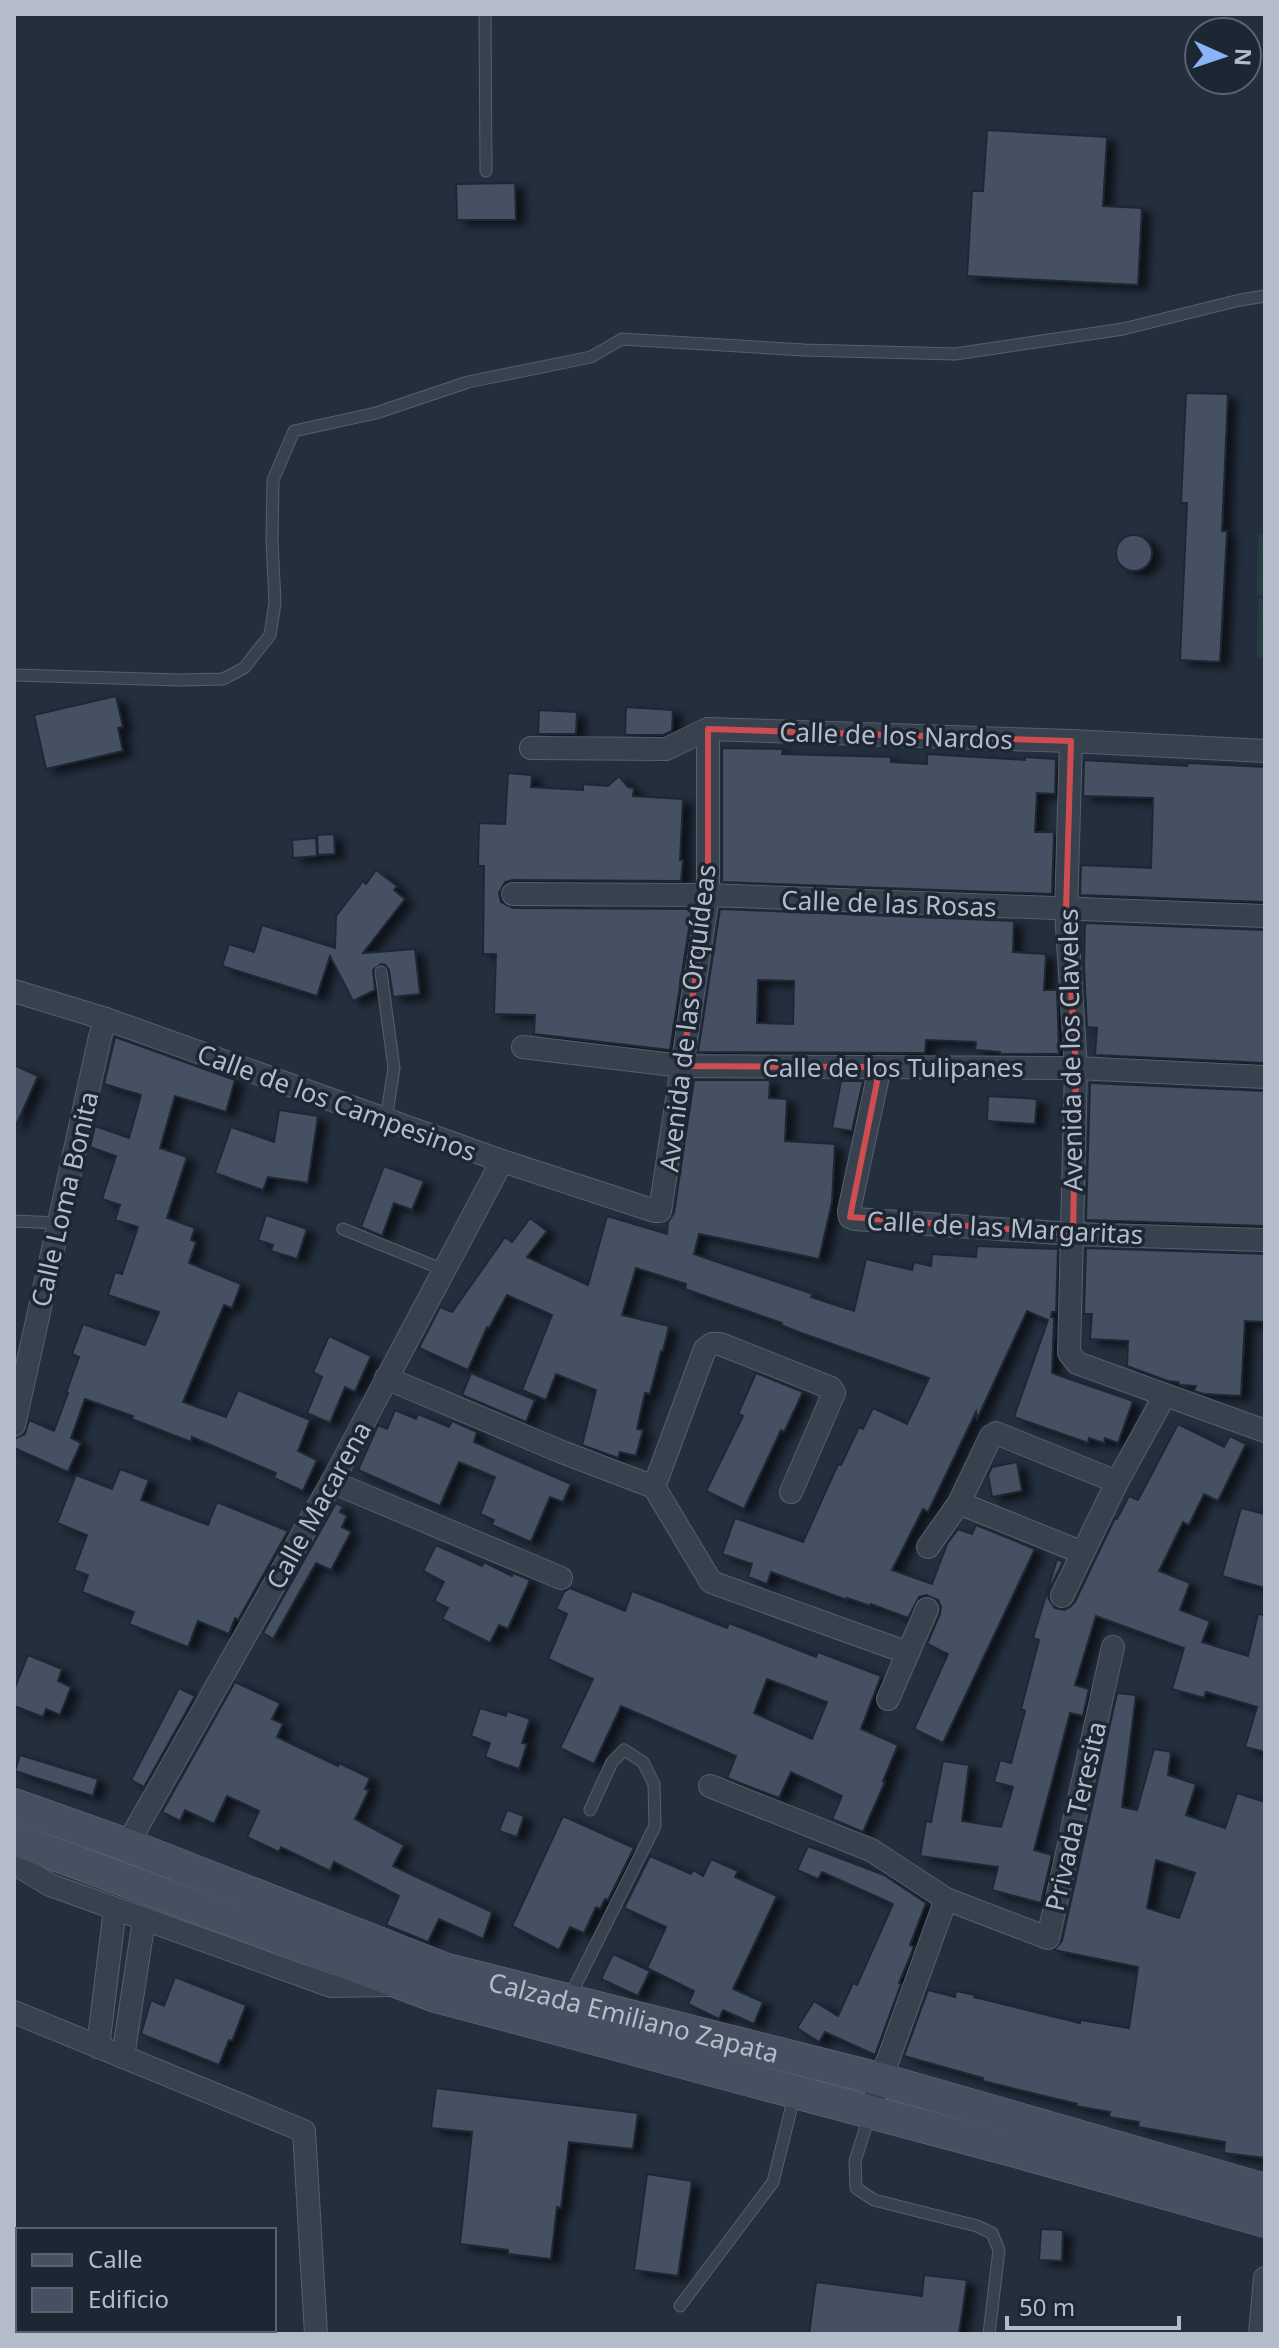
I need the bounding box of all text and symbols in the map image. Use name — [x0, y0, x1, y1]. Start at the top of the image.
north arrow — [1183, 16, 1263, 96]
text: N — [1229, 47, 1259, 67]
street label: Calle de los Nardos — [779, 713, 1013, 757]
street label: Avenida de las Orquídeas — [650, 862, 724, 1174]
street label: Calle de las Rosas — [781, 881, 997, 925]
street label: Avenida de los Claveles — [1050, 908, 1090, 1192]
street label: Calle de los Campesinos — [193, 1035, 481, 1169]
street label: Calle de los Tulipanes — [762, 1049, 1024, 1085]
street label: Calle Loma Bonita — [22, 1088, 106, 1310]
street label: Calle de las Margaritas — [866, 1202, 1144, 1252]
street label: Calle Macarena — [257, 1415, 379, 1595]
street label: Privada Teresita — [1036, 1718, 1114, 1914]
street label: Calzada Emiliano Zapata — [485, 1963, 783, 2071]
legend — [16, 2228, 276, 2332]
text: Calle — [88, 2242, 143, 2275]
scale bar — [1007, 2280, 1179, 2330]
text: Edificio — [88, 2282, 169, 2315]
text: 50 m — [1019, 2290, 1075, 2323]

